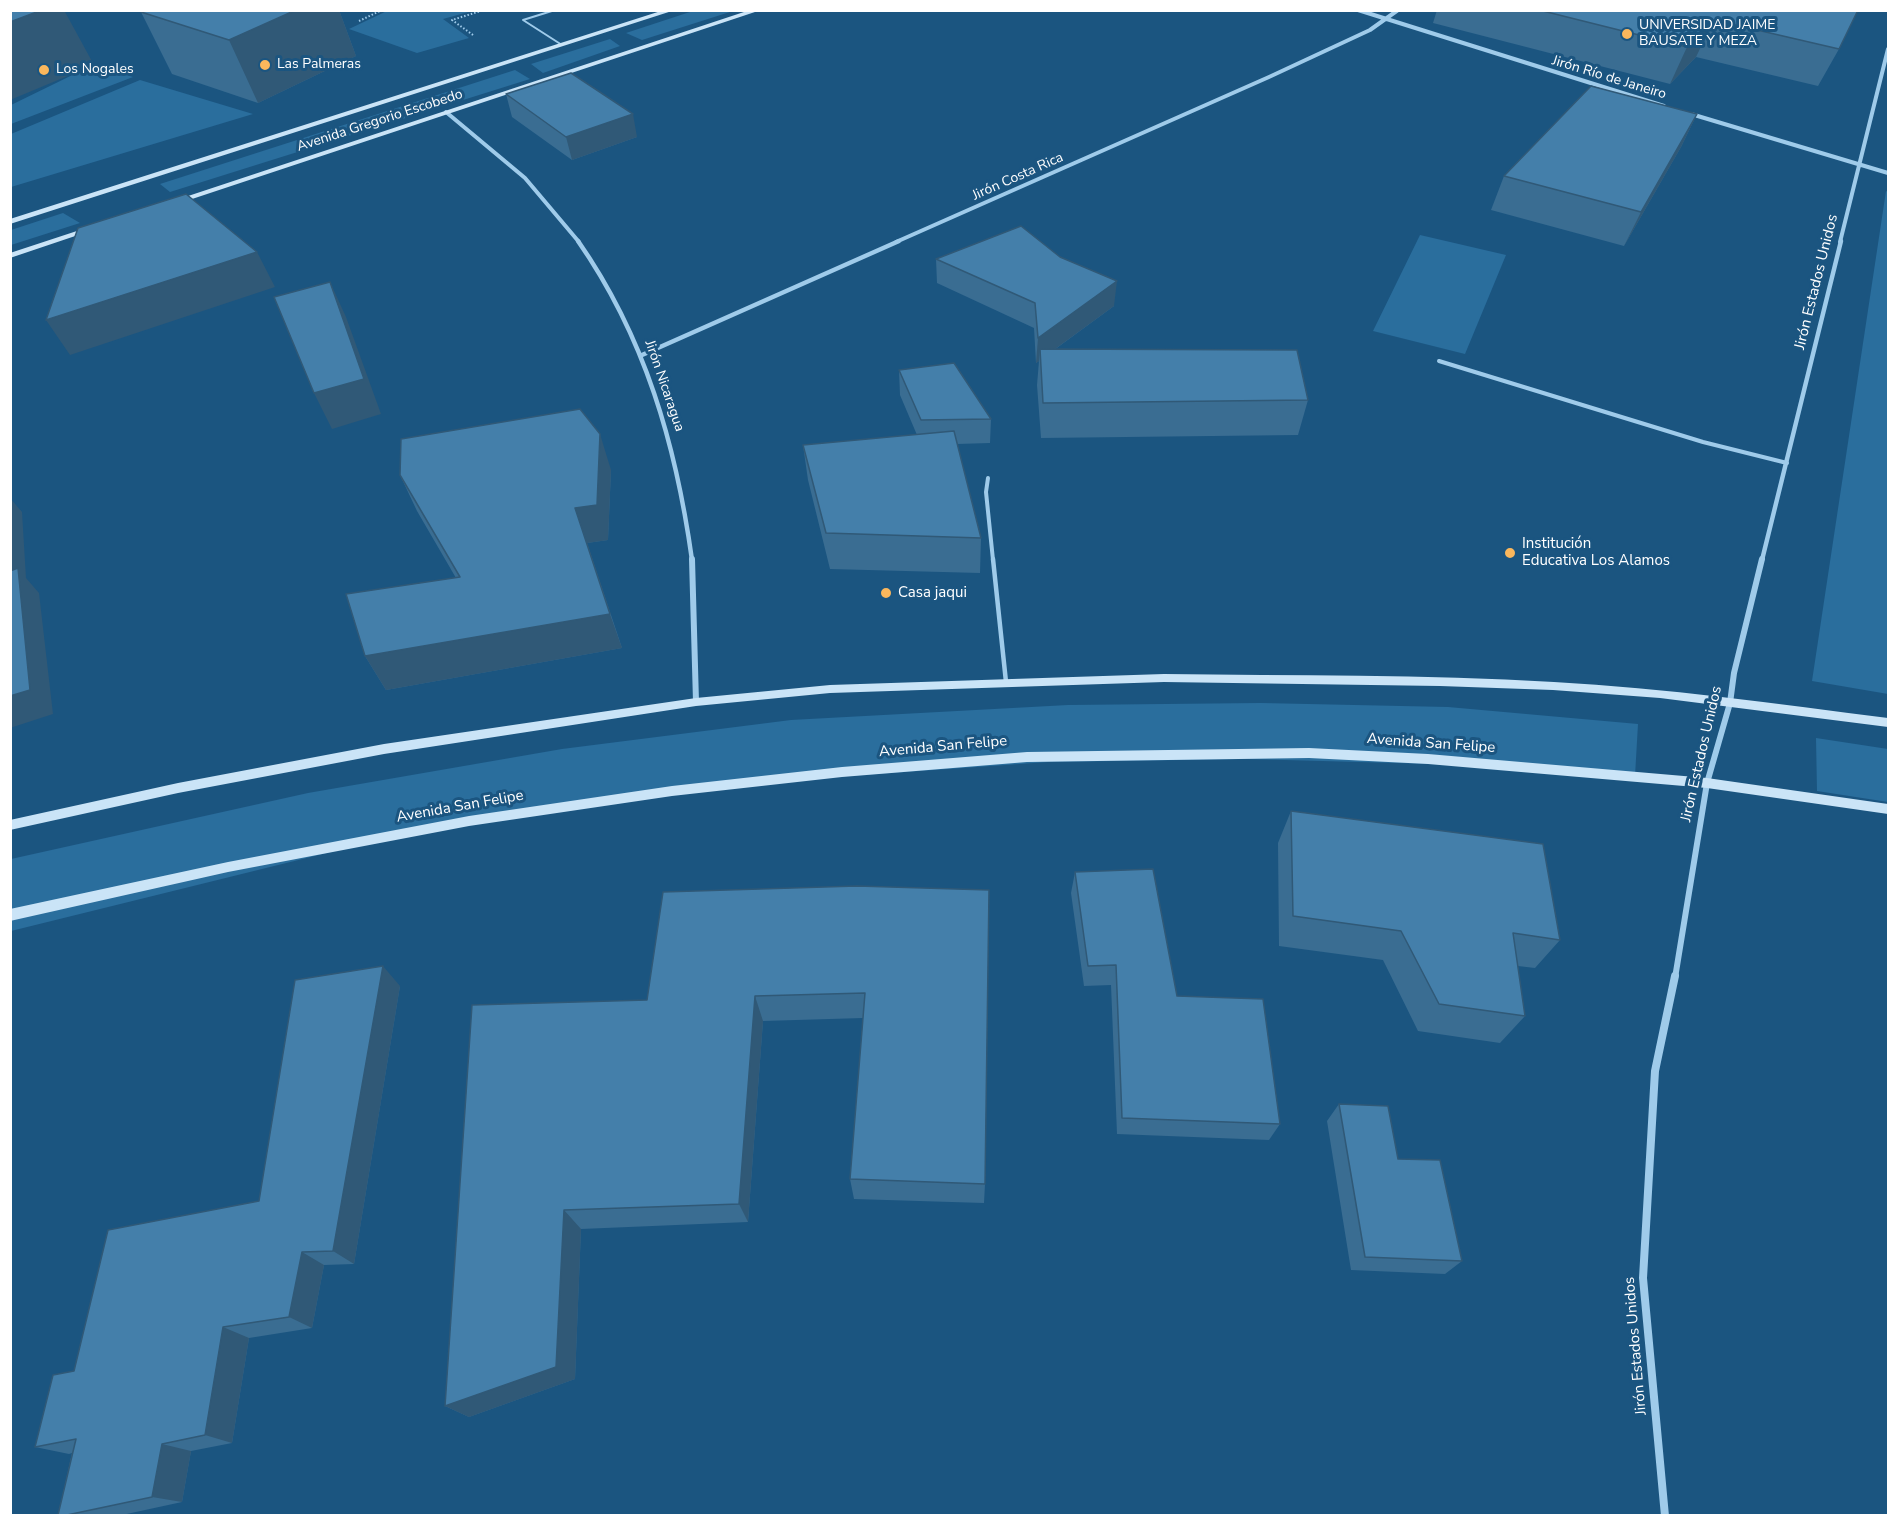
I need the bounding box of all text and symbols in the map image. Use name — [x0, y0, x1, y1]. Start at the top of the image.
place label: UNIVERSIDAD JAIME BAUSATE Y MEZA — [1639, 18, 1775, 50]
marker: UNIVERSIDAD JAIME BAUSATE Y MEZA — [1620, 27, 1634, 41]
street label: Jirón Río de Janeiro — [1550, 53, 1668, 103]
place label: Las Palmeras — [277, 57, 361, 73]
marker: Las Palmeras — [258, 58, 272, 72]
place label: Los Nogales — [56, 62, 134, 78]
marker: Los Nogales — [37, 63, 51, 77]
street label: Avenida Gregorio Escobedo — [295, 86, 465, 156]
street label: Jirón Costa Rica — [970, 149, 1066, 205]
street label: Jirón Estados Unidos — [1791, 213, 1843, 351]
street label: Jirón Nicaragua — [641, 338, 687, 434]
place label: Institución Educativa Los Alamos — [1522, 535, 1670, 570]
marker: Institución Educativa Los Alamos — [1503, 546, 1517, 560]
place label: Casa jaqui — [898, 584, 967, 602]
marker: Casa jaqui — [879, 586, 893, 600]
street label: Jirón Estados Unidos — [1678, 684, 1726, 824]
street label: Avenida San Felipe — [1366, 731, 1496, 757]
street label: Avenida San Felipe — [878, 732, 1008, 762]
street label: Avenida San Felipe — [395, 787, 525, 827]
street label: Jirón Estados Unidos — [1621, 1276, 1651, 1416]

